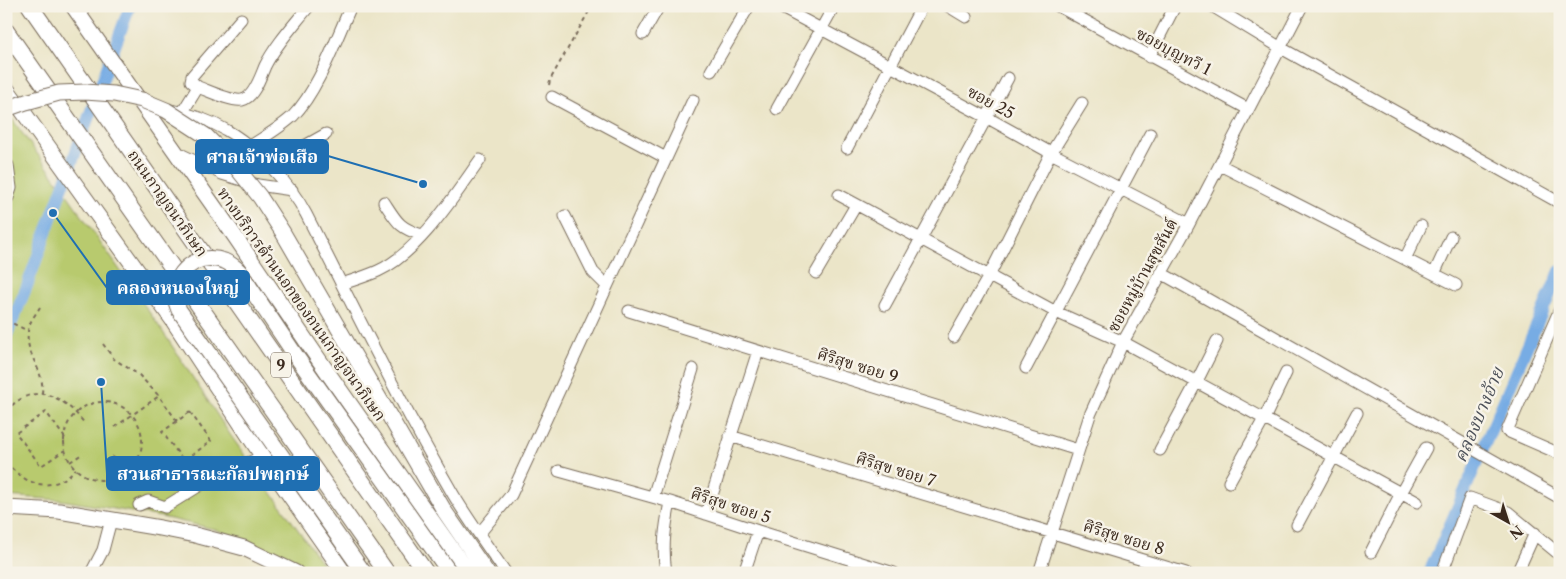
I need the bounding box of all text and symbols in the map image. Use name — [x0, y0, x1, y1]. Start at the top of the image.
street label: ซอยบุญทวี 1 — [1132, 23, 1215, 81]
street label: ซอย 25 — [964, 81, 1018, 123]
callout: ศาลเจ้าพ่อเสือ — [196, 140, 328, 173]
street label: ถนนกาญจนาภิเษก — [124, 146, 212, 260]
text: ศาลเจ้าพ่อเสือ — [206, 146, 318, 168]
street label: ทางบริการด้านนอกของถนนกาญจนาภิเษก — [213, 183, 391, 425]
street label: ซอยหมู่บ้านสุขสันต์ — [1102, 215, 1183, 336]
callout: คลองหนองใหญ่ — [107, 271, 249, 304]
text: คลองหนองใหญ่ — [117, 276, 239, 299]
street label: ศิริสุข ซอย 9 — [814, 343, 901, 389]
road number: 9 — [271, 352, 291, 378]
water label: คลองบางอ้าย — [1449, 363, 1509, 466]
street label: ศิริสุข ซอย 7 — [853, 447, 938, 493]
callout: สวนสาธารณะกัลปพฤกษ์ — [107, 457, 319, 490]
text: สวนสาธารณะกัลปพฤกษ์ — [117, 463, 309, 485]
street label: ศิริสุข ซอย 5 — [688, 483, 774, 529]
north arrow — [1484, 496, 1534, 546]
street label: ศิริสุข ซอย 8 — [1080, 515, 1167, 561]
text: N — [1506, 521, 1527, 543]

